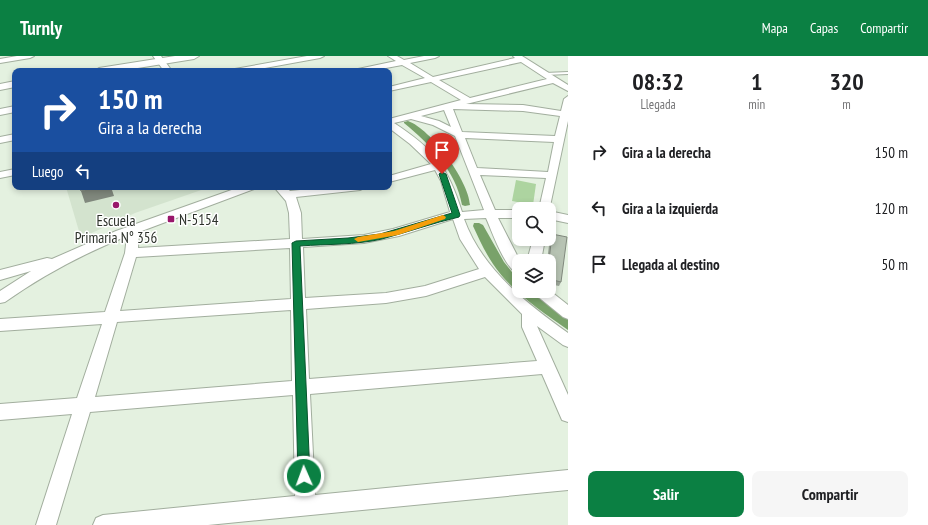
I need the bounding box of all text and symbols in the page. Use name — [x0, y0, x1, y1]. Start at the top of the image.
text: Turnly — [20, 16, 62, 40]
text: Mapa — [762, 19, 788, 37]
text: Capas — [810, 19, 838, 37]
text: Compartir — [860, 19, 908, 37]
text: 08:32 — [632, 66, 684, 97]
text: 1 — [751, 66, 762, 97]
text: 320 — [829, 66, 864, 97]
text: 150 m — [98, 80, 162, 117]
icon: right — [32, 84, 84, 136]
text: Llegada — [640, 96, 676, 113]
text: min — [748, 96, 765, 113]
text: m — [842, 96, 851, 113]
text: Gira a la derecha — [98, 116, 202, 139]
pin — [425, 133, 459, 174]
icon: arrive — [431, 139, 453, 161]
icon: right — [588, 141, 610, 163]
text: Gira a la derecha — [622, 143, 711, 162]
text: 150 m — [875, 143, 908, 162]
icon: left — [72, 160, 94, 182]
text: Luego — [32, 162, 64, 181]
icon: left — [588, 197, 610, 219]
text: Gira a la izquierda — [622, 199, 718, 218]
text: 120 m — [875, 199, 908, 218]
marker: Escuela Primaria N° 356 — [111, 200, 121, 210]
map controls — [512, 202, 556, 298]
button: search — [512, 202, 556, 246]
place label: N-5154 — [179, 210, 219, 229]
place label: Escuela Primaria N° 356 — [75, 211, 158, 247]
marker: N-5154 — [166, 214, 176, 224]
icon: arrive — [588, 253, 610, 275]
button: layers — [512, 254, 556, 298]
text: Llegada al destino — [622, 255, 720, 274]
text: 50 m — [882, 255, 908, 274]
position arrow — [283, 455, 325, 497]
button: Salir — [588, 471, 744, 517]
button: Compartir — [752, 471, 908, 517]

